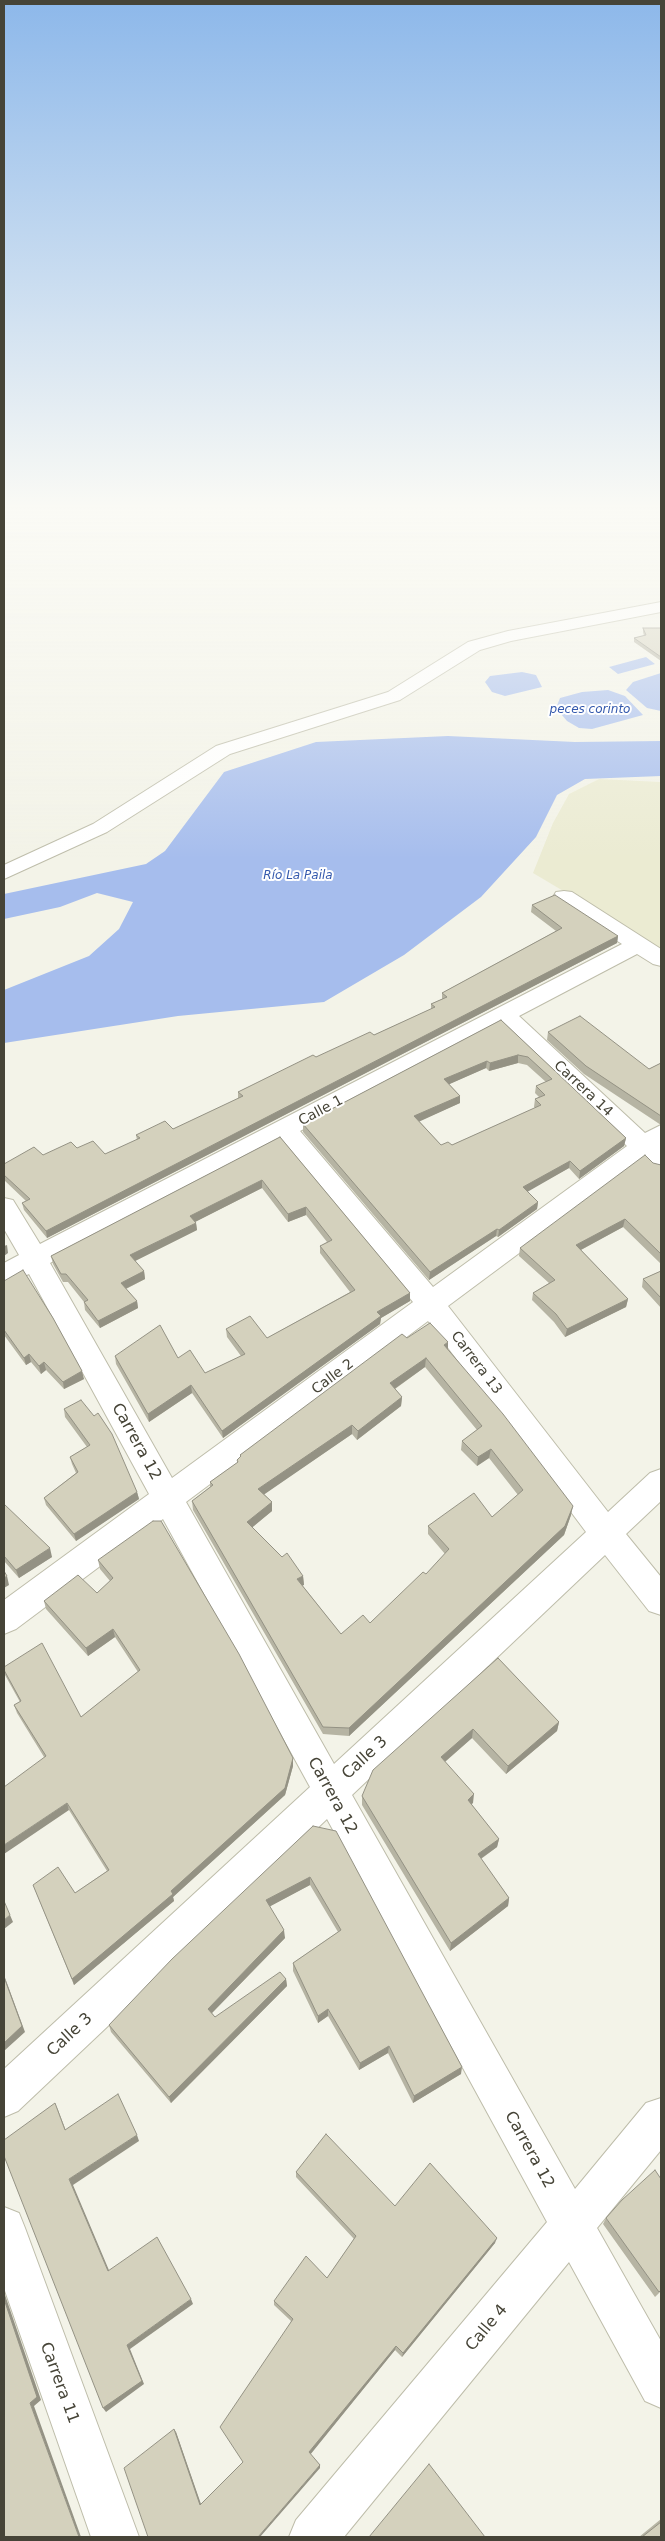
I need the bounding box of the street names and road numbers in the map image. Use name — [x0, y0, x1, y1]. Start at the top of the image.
street label: Carrera 14 — [550, 1057, 616, 1121]
street label: Calle 1 — [296, 1092, 346, 1130]
street label: Carrera 13 — [447, 1328, 505, 1398]
street label: Calle 2 — [309, 1356, 357, 1398]
street label: Carrera 12 — [107, 1400, 165, 1484]
street label: Calle 3 — [338, 1732, 392, 1784]
street label: Carrera 12 — [303, 1754, 361, 1838]
street label: Calle 3 — [43, 2009, 97, 2061]
street label: Carrera 12 — [500, 2108, 558, 2192]
street label: Calle 4 — [462, 2301, 512, 2355]
street label: Carrera 11 — [35, 2340, 83, 2426]

